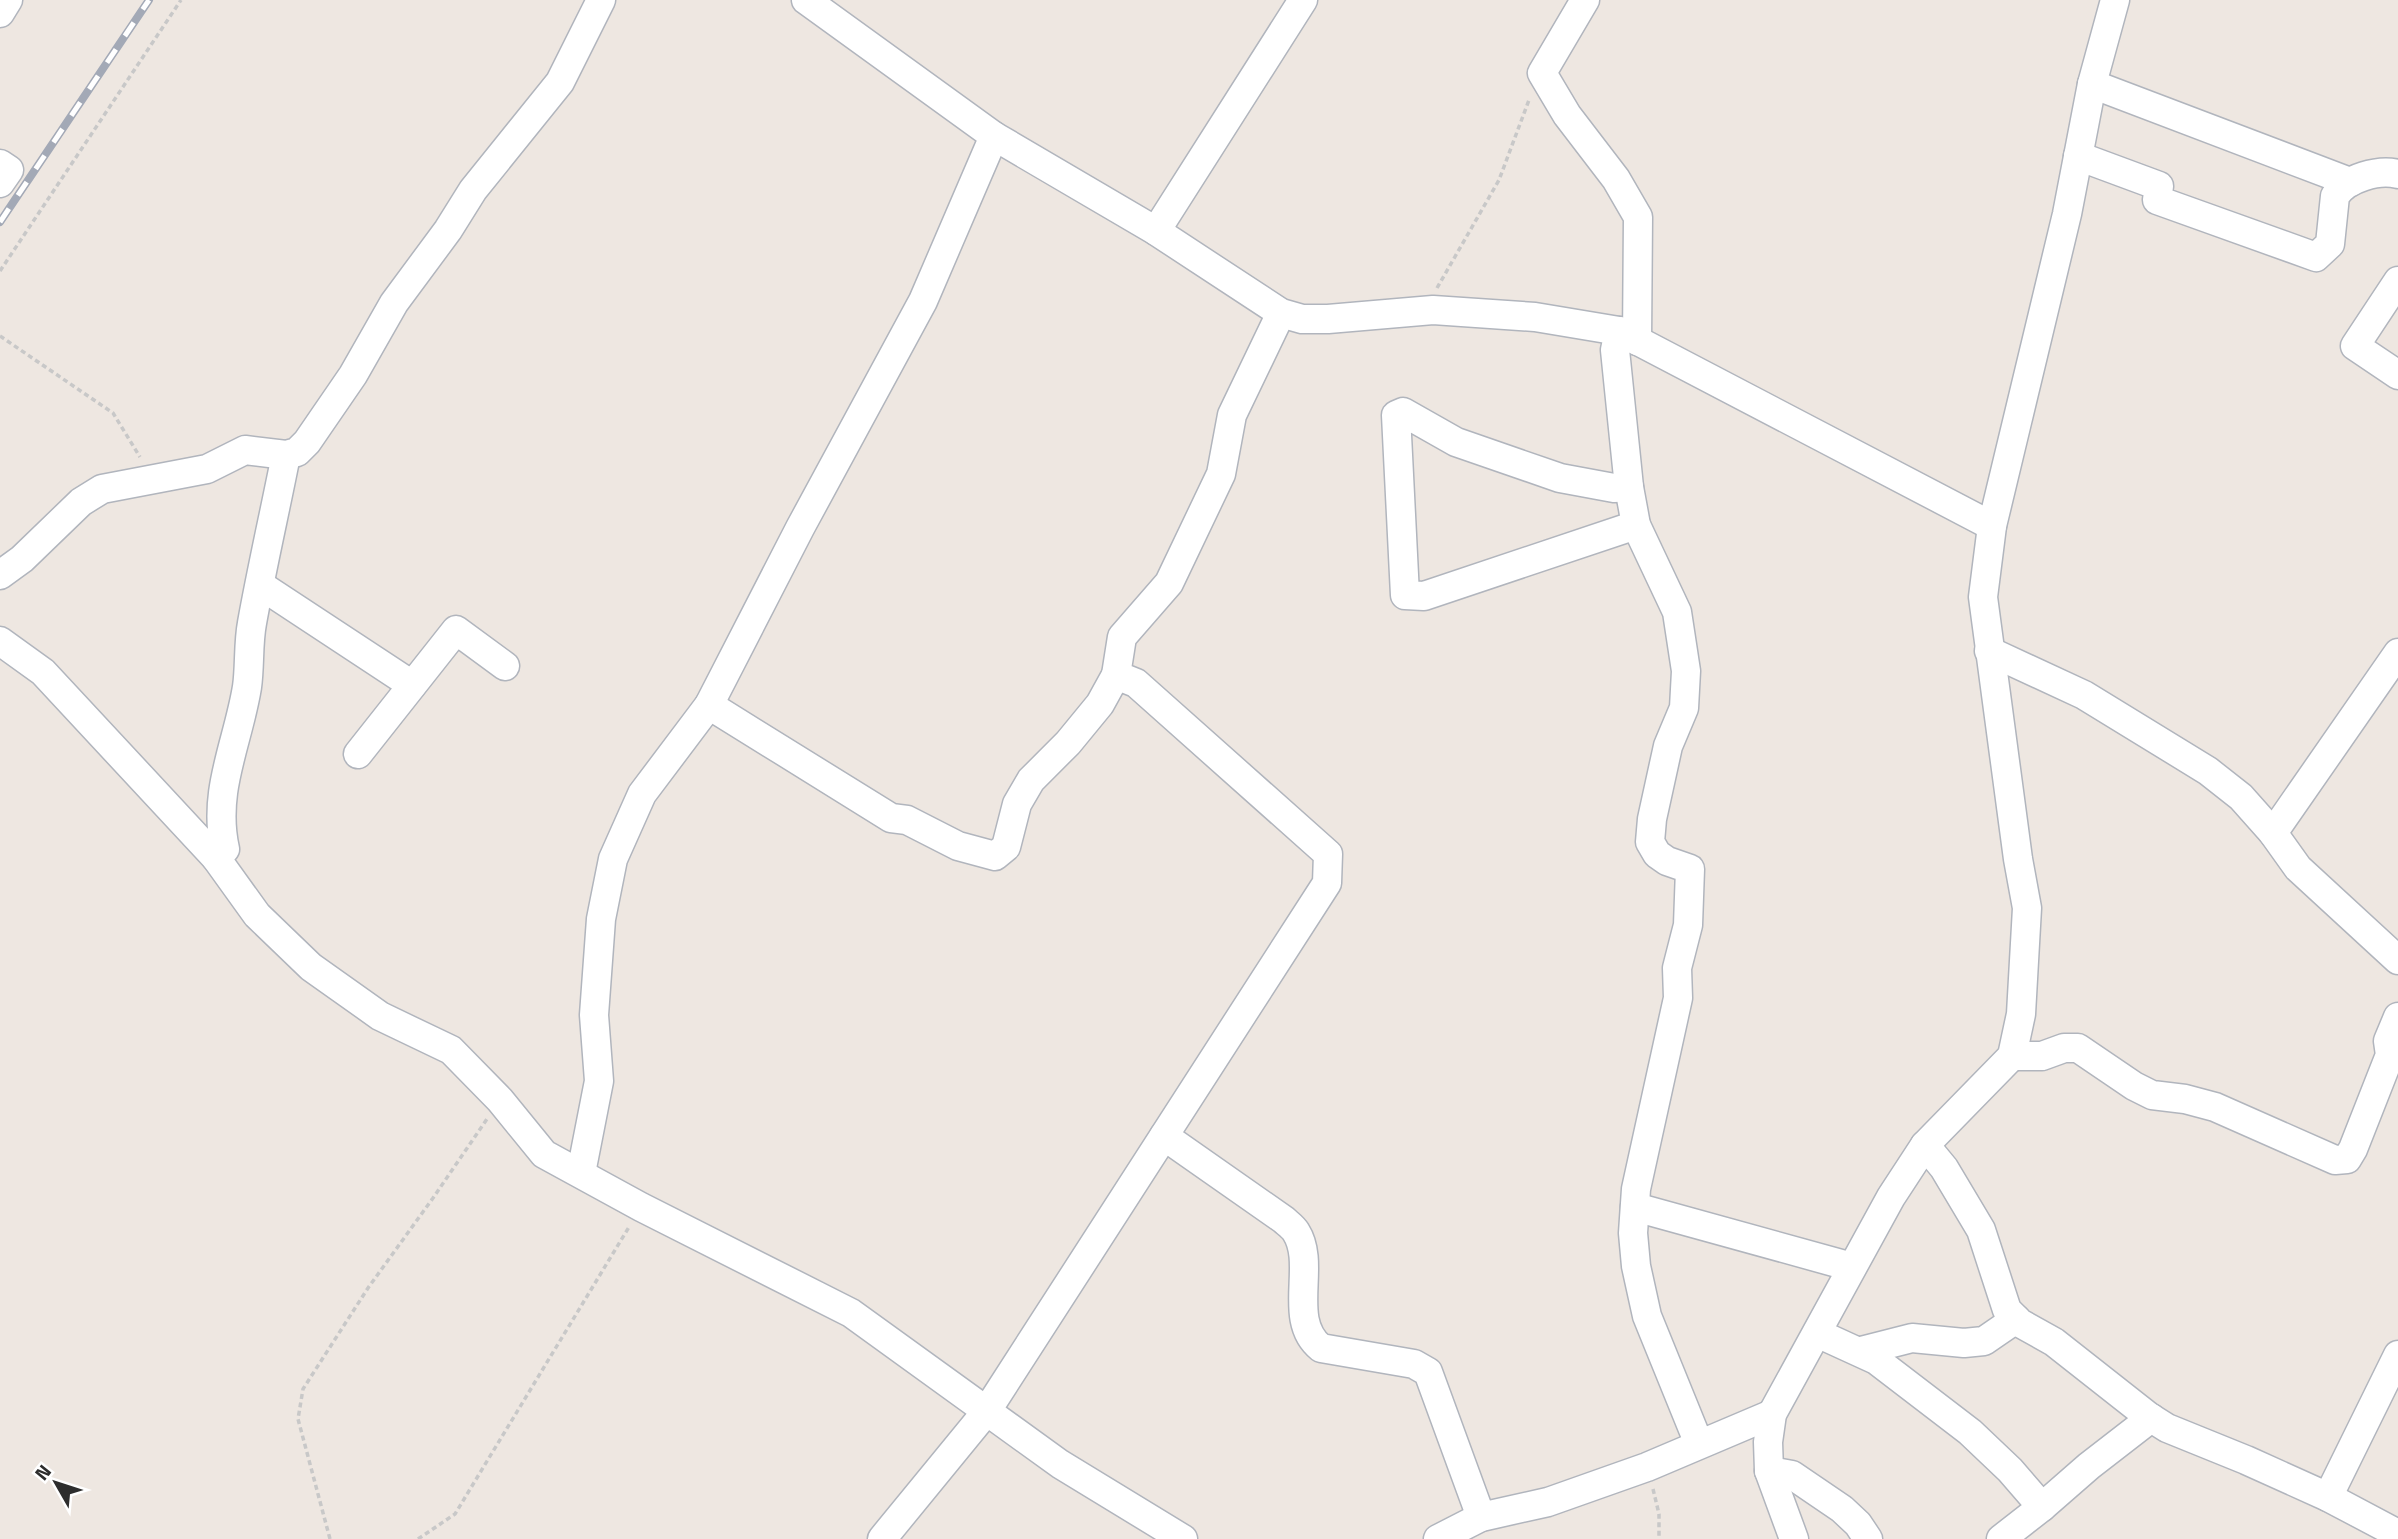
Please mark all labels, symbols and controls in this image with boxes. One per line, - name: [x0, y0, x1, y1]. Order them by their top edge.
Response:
- north arrow: [21, 1448, 91, 1518]
- text: N: [27, 1458, 58, 1486]

